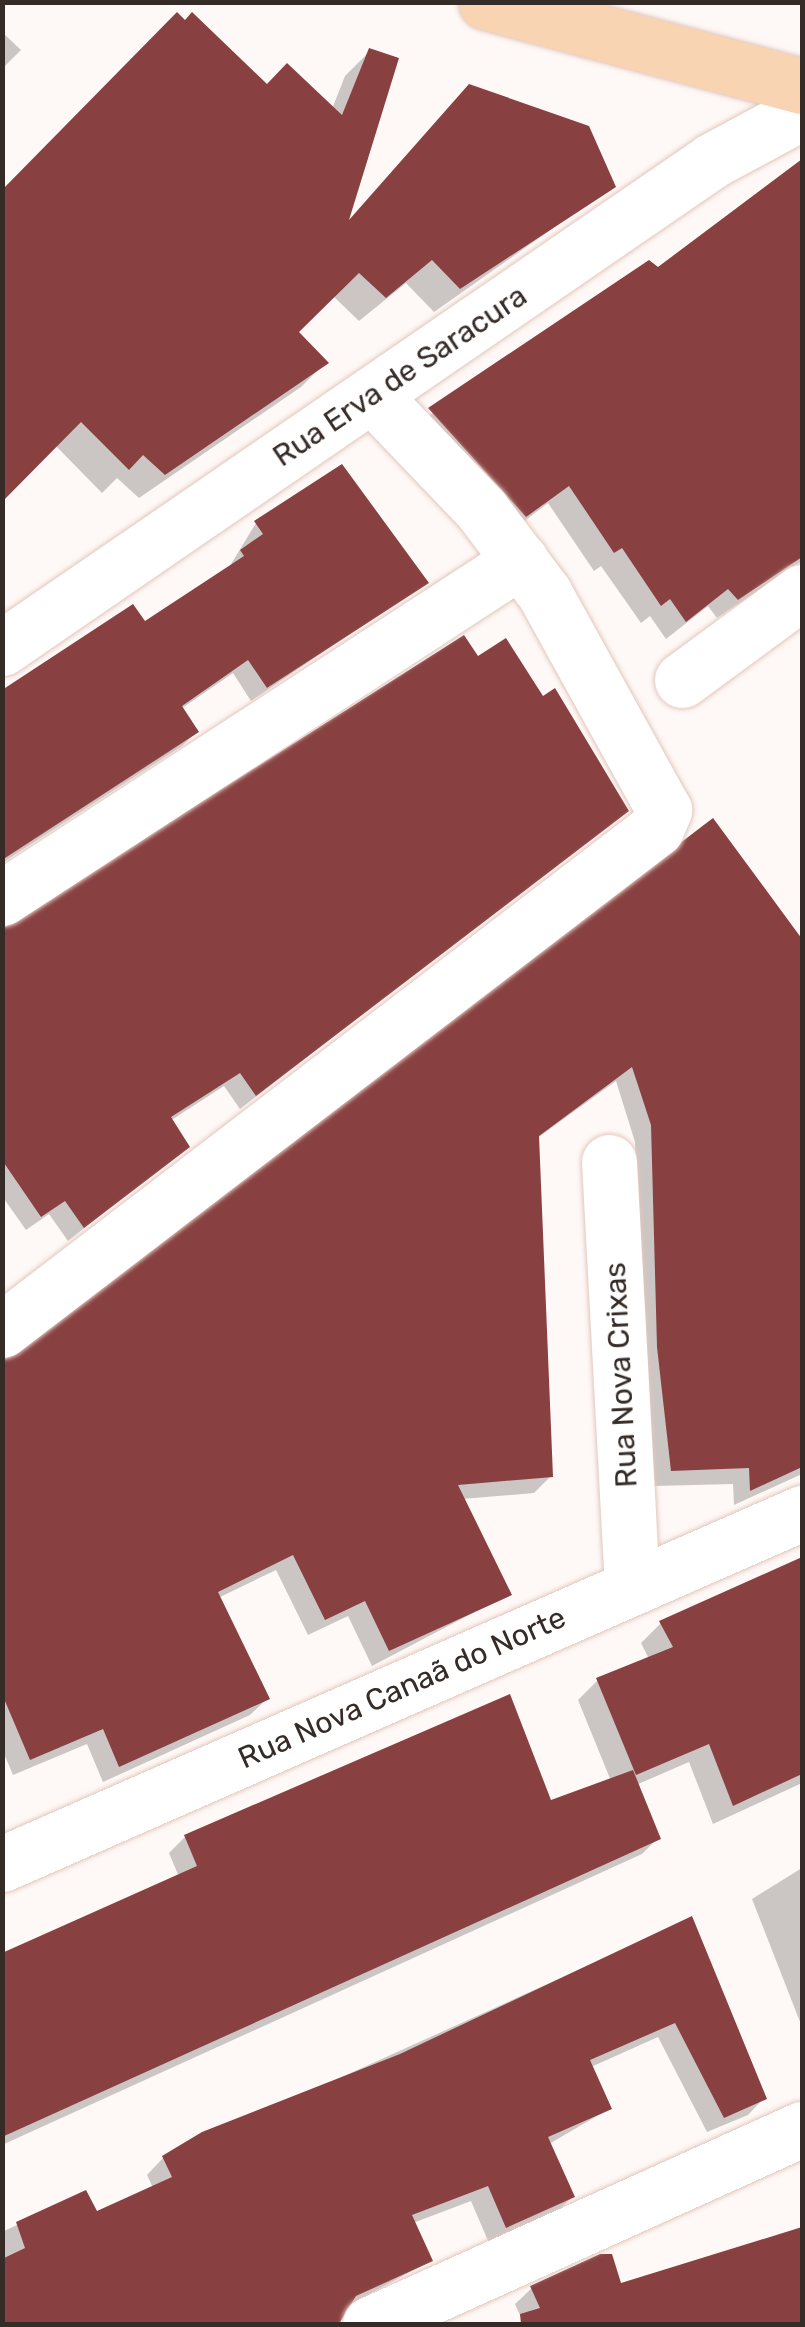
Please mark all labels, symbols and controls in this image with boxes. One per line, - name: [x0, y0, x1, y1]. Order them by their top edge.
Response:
- street label: Rua Erva de Saracura: [266, 278, 534, 474]
- street label: Rua Nova Crixas: [597, 1261, 645, 1489]
- street label: Rua Nova Canaã do Norte: [233, 1599, 571, 1777]

